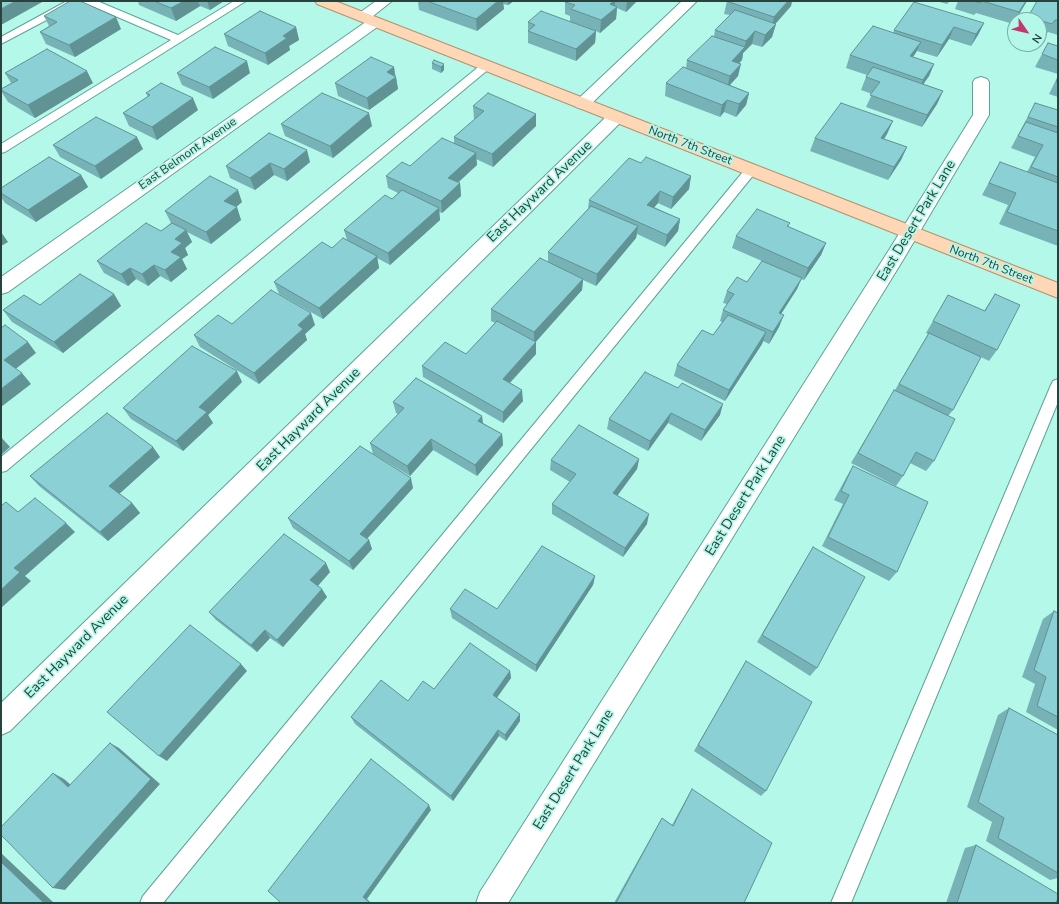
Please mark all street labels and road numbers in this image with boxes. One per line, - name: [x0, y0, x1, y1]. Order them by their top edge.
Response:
- street label: East Belmont Avenue: [136, 115, 240, 193]
- street label: North 7th Street: [646, 123, 734, 169]
- street label: East Hayward Avenue: [484, 138, 596, 246]
- street label: East Desert Park Lane: [874, 157, 960, 285]
- street label: North 7th Street: [947, 242, 1035, 288]
- street label: East Hayward Avenue: [254, 365, 364, 475]
- street label: East Desert Park Lane: [702, 433, 790, 559]
- street label: East Hayward Avenue: [22, 592, 132, 702]
- street label: East Desert Park Lane: [530, 707, 618, 833]

